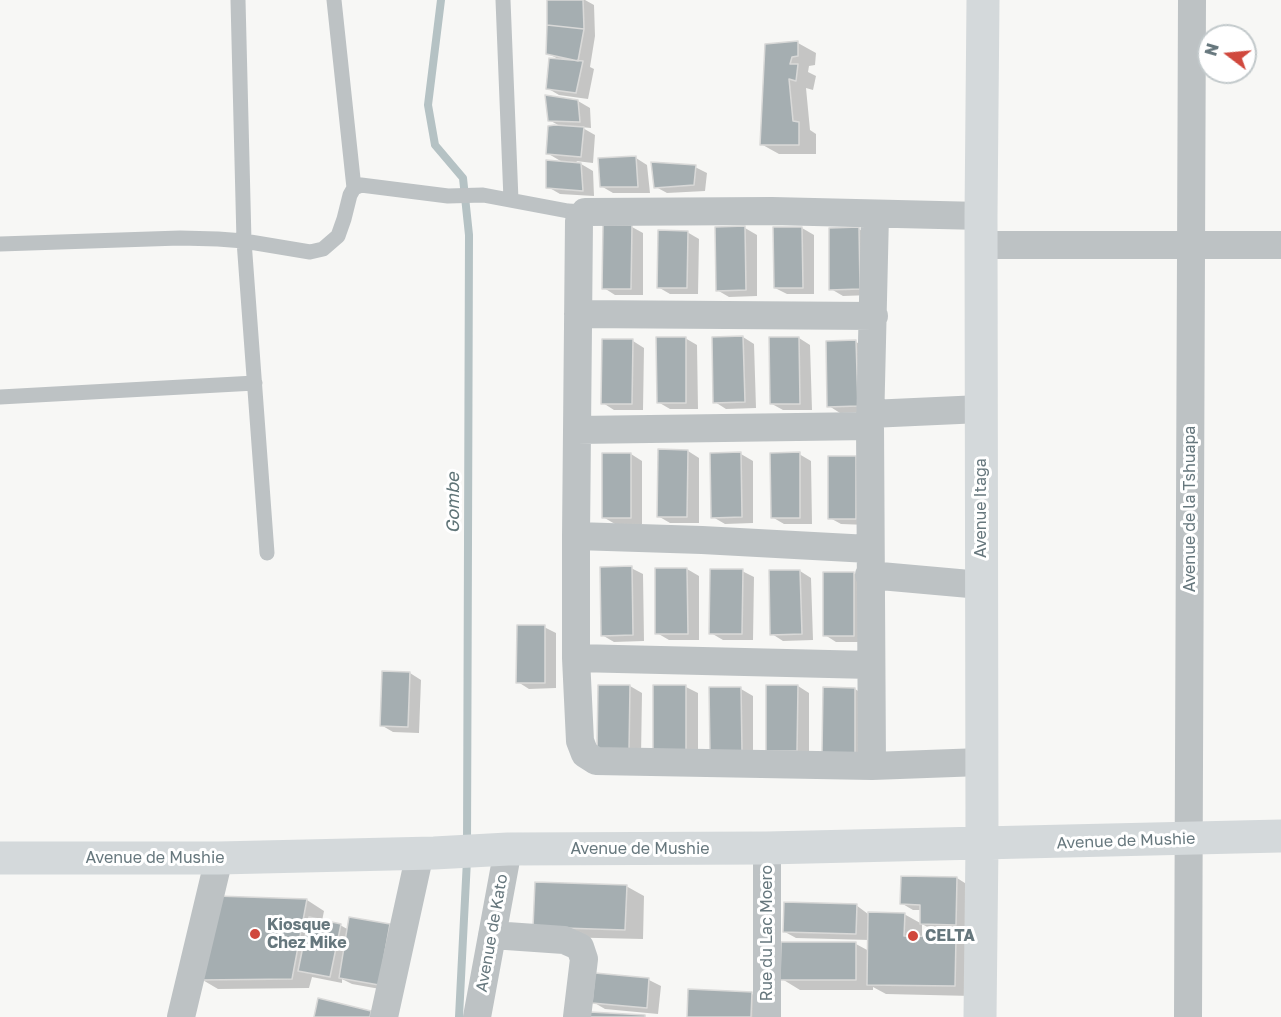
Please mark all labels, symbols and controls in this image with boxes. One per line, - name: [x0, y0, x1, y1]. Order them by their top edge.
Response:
- north arrow: [1197, 24, 1257, 84]
- text: N: [1200, 41, 1223, 58]
- street label: Avenue de la Tshuapa: [1180, 426, 1200, 592]
- street label: Avenue Itaga: [971, 458, 991, 558]
- water label: Gombe: [442, 473, 464, 533]
- street label: Avenue de Mushie: [1056, 829, 1196, 853]
- street label: Avenue de Mushie: [571, 839, 709, 859]
- street label: Avenue de Mushie: [86, 848, 224, 868]
- street label: Rue du Lac Moero: [757, 865, 777, 1001]
- street label: Avenue de Kato: [472, 873, 512, 993]
- place label: Kiosque Chez Mike: [267, 915, 347, 953]
- place label: CELTA: [925, 926, 975, 946]
- marker: Kiosque Chez Mike: [248, 927, 262, 941]
- marker: CELTA: [906, 929, 920, 943]

